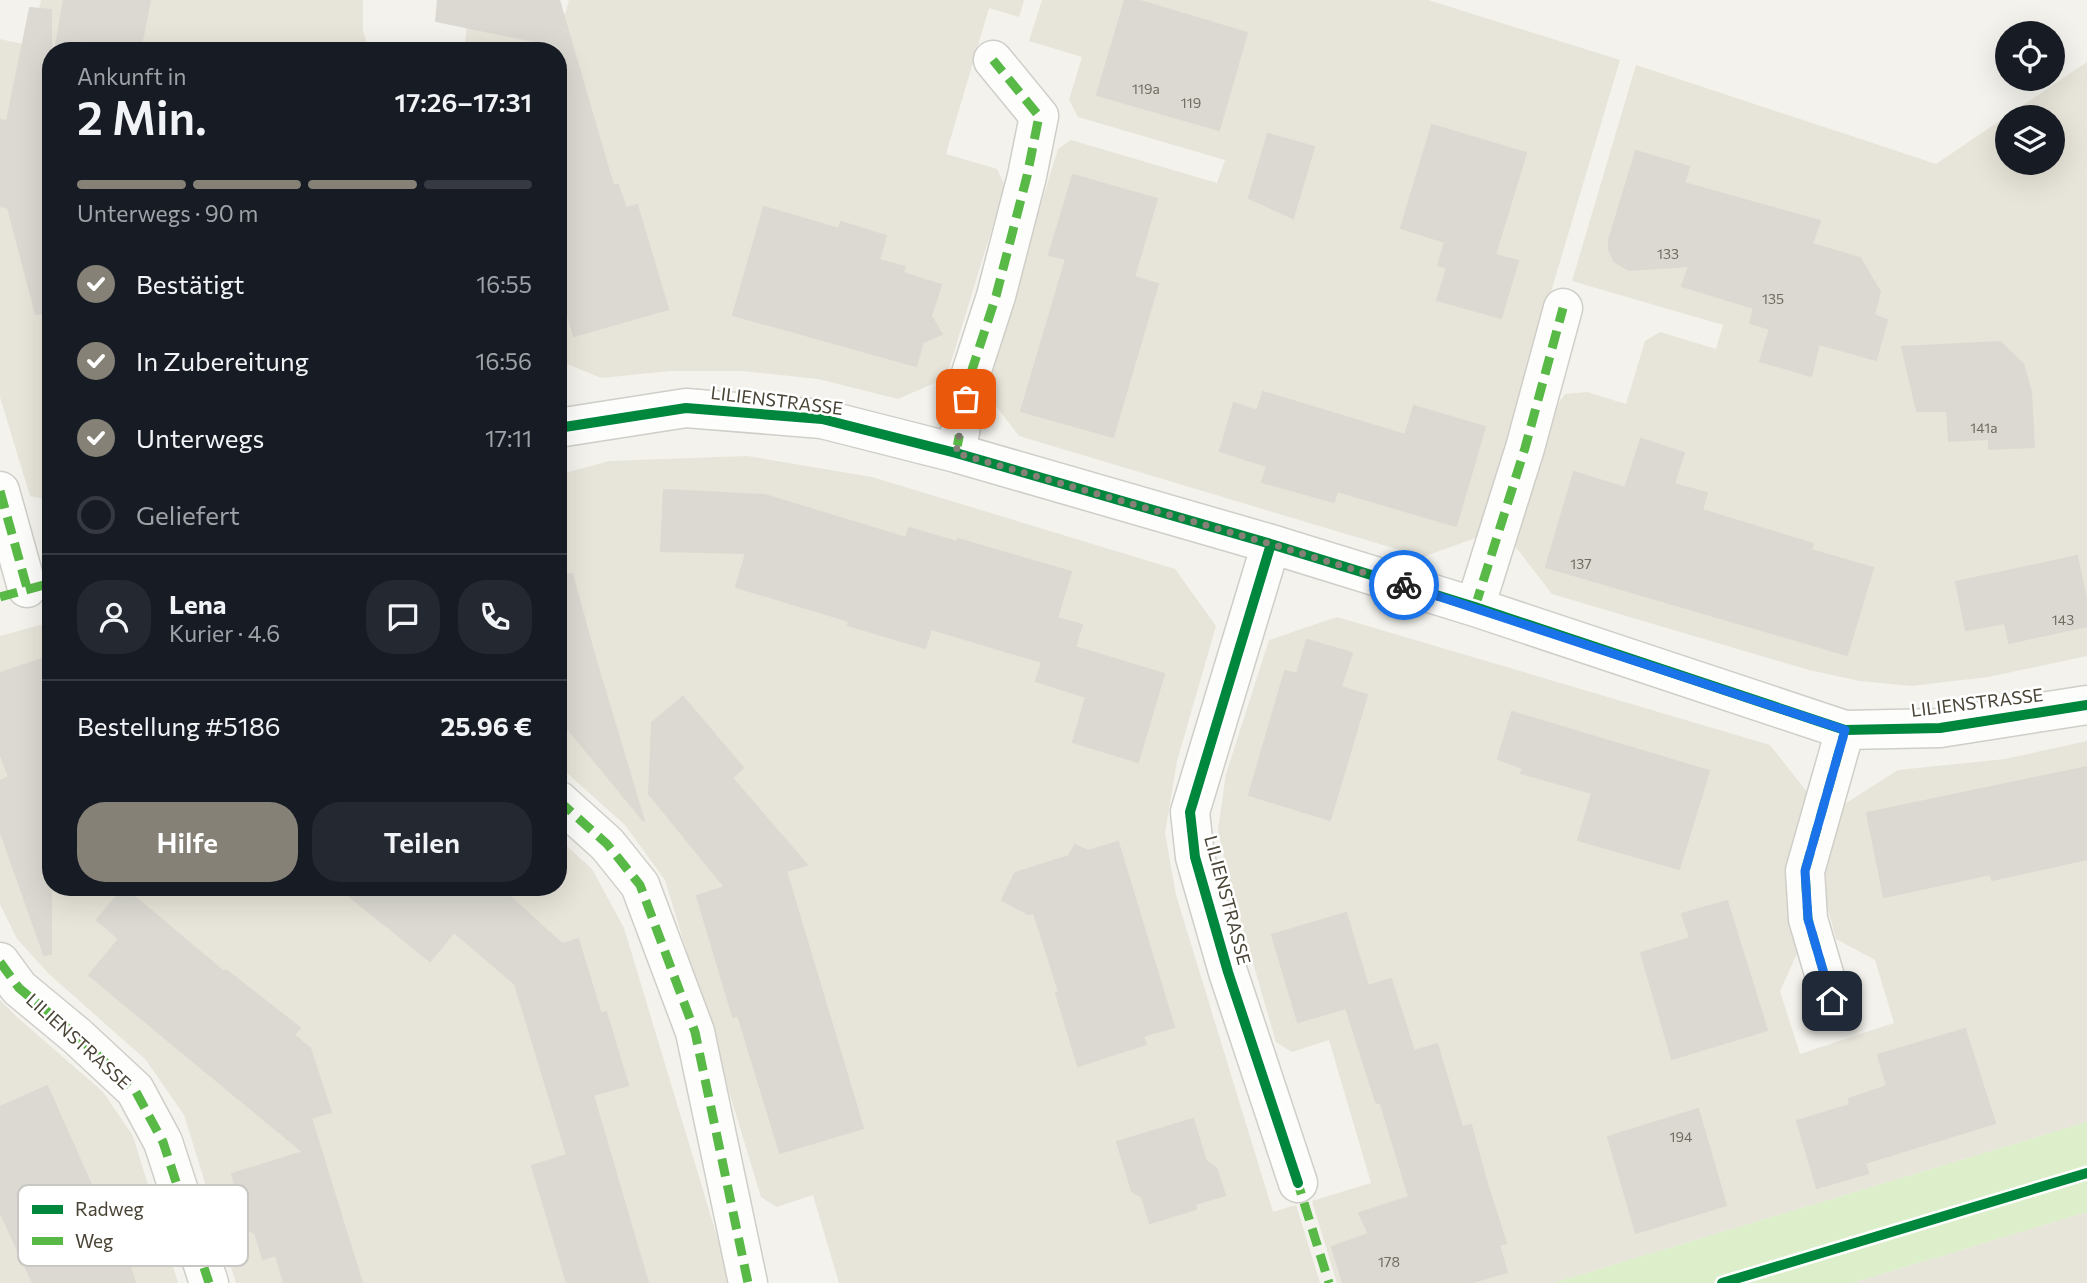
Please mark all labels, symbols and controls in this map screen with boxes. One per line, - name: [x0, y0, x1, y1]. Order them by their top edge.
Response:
- map controls: [1995, 21, 2065, 175]
- button: locate: [1995, 21, 2065, 91]
- text: Ankunft in: [77, 62, 187, 90]
- house number: 119a: [1132, 80, 1160, 97]
- text: 17:26–17:31: [395, 86, 532, 117]
- text: 2 Min.: [77, 88, 207, 144]
- house number: 119: [1181, 94, 1201, 111]
- button: layers: [1995, 105, 2065, 175]
- text: Unterwegs · 90 m: [77, 199, 258, 227]
- house number: 133: [1657, 245, 1679, 262]
- icon: check: [77, 265, 115, 303]
- text: Bestätigt: [136, 268, 245, 299]
- text: 16:55: [476, 270, 532, 298]
- house number: 135: [1762, 290, 1784, 307]
- icon: check: [77, 342, 115, 380]
- text: In Zubereitung: [136, 345, 309, 376]
- text: 16:56: [476, 347, 532, 375]
- pin: [936, 369, 996, 429]
- icon: bag: [947, 380, 985, 418]
- street label: LILIENSTRASSE: [710, 381, 844, 419]
- icon: check: [77, 419, 115, 457]
- house number: 141a: [1970, 419, 1998, 436]
- text: Unterwegs: [136, 422, 264, 453]
- text: 17:11: [485, 424, 532, 452]
- text: Geliefert: [136, 499, 240, 530]
- courier: [1369, 550, 1439, 620]
- house number: 137: [1570, 555, 1592, 572]
- icon: bike: [1385, 566, 1423, 604]
- button: person: [77, 580, 151, 654]
- button: chat: [366, 580, 440, 654]
- button: phone: [458, 580, 532, 654]
- text: Lena: [169, 588, 227, 619]
- house number: 143: [2052, 611, 2074, 628]
- text: Kurier · 4.6: [169, 619, 280, 647]
- street label: LILIENSTRASSE: [1910, 683, 2044, 721]
- text: Bestellung #5186: [77, 710, 281, 741]
- text: 25.96 €: [441, 710, 532, 741]
- button: Hilfe: [77, 802, 298, 882]
- button: Teilen: [312, 802, 532, 882]
- street label: LILIENSTRASSE: [1200, 833, 1256, 967]
- pin: [1802, 971, 1862, 1031]
- icon: home: [1813, 982, 1851, 1020]
- street label: LILIENSTRASSE: [22, 988, 136, 1094]
- house number: 194: [1670, 1128, 1693, 1145]
- legend: [18, 1185, 248, 1266]
- text: Radweg: [75, 1197, 144, 1220]
- text: Weg: [75, 1229, 113, 1252]
- house number: 178: [1378, 1253, 1400, 1270]

